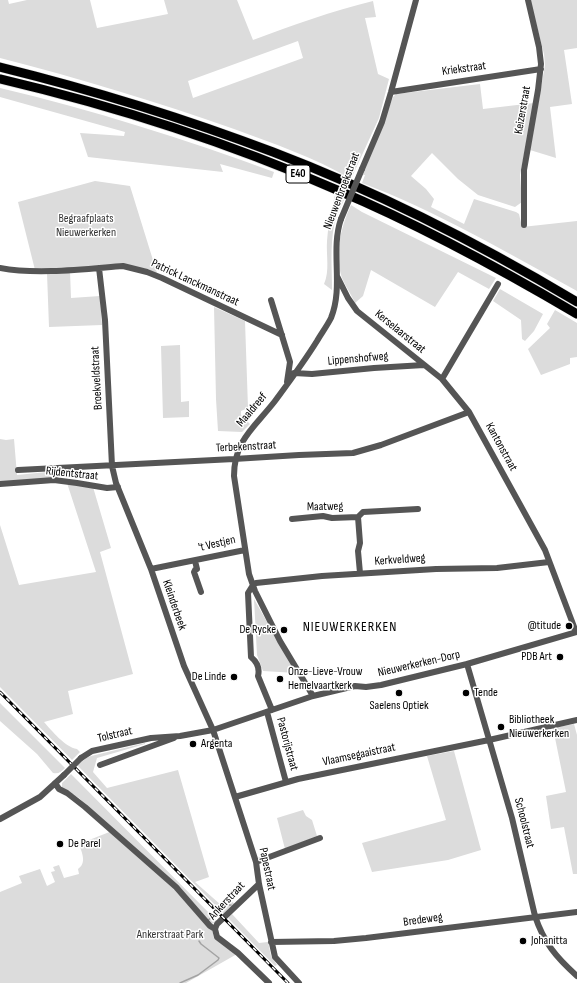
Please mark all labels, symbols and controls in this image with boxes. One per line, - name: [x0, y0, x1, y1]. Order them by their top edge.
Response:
- street label: Kriekstraat: [441, 59, 487, 79]
- street label: Keizerstraat: [512, 85, 534, 135]
- street label: Nieuwenbroekstraat: [321, 150, 363, 232]
- road number: E40: [286, 165, 310, 183]
- park label: Begraafplaats Nieuwerkerken: [56, 212, 116, 240]
- street label: Patrick Lanckmanstraat: [149, 256, 241, 310]
- street label: Kerselaarstraat: [372, 307, 428, 357]
- street label: Broekveldstraat: [88, 346, 106, 410]
- street label: Lippenshofweg: [327, 349, 389, 369]
- street label: Maaldreef: [234, 390, 270, 430]
- street label: Kantonstraat: [482, 420, 520, 474]
- street label: Terbekenstraat: [215, 438, 277, 456]
- street label: Rijdentstraat: [45, 464, 99, 484]
- street label: Maatweg: [307, 499, 343, 515]
- street label: 't Vestjen: [197, 533, 237, 555]
- street label: Kerkveldweg: [374, 551, 426, 569]
- street label: Kleinderbeek: [159, 578, 189, 632]
- district label: NIEUWERKERKEN: [303, 619, 397, 635]
- place label: @titude: [528, 619, 561, 633]
- marker: @titude: [564, 621, 574, 631]
- place label: De Rycke: [239, 623, 276, 637]
- marker: De Rycke: [279, 625, 289, 635]
- street label: Nieuwerkerken-Dorp: [377, 648, 461, 680]
- place label: PDB Art: [521, 650, 552, 664]
- marker: PDB Art: [555, 652, 565, 662]
- place label: Onze-Lieve-Vrouw Hemelvaartkerk: [288, 665, 363, 693]
- place label: De Linde: [192, 670, 226, 684]
- marker: De Linde: [229, 672, 239, 682]
- marker: Onze-Lieve-Vrouw Hemelvaartkerk: [275, 674, 285, 684]
- place label: Tende: [474, 686, 498, 700]
- marker: Saelens Optiek: [394, 688, 404, 698]
- marker: Tende: [461, 688, 471, 698]
- place label: Saelens Optiek: [369, 699, 429, 713]
- place label: Bibliotheek Nieuwerkerken: [509, 713, 569, 741]
- street label: Pastorijstraat: [273, 716, 301, 772]
- marker: Bibliotheek Nieuwerkerken: [496, 722, 506, 732]
- street label: Tolstraat: [96, 724, 134, 746]
- place label: Argenta: [201, 737, 232, 751]
- marker: Argenta: [188, 739, 198, 749]
- street label: Vlaamsegaaistraat: [321, 740, 397, 770]
- street label: Schoolstraat: [511, 796, 537, 850]
- place label: De Parel: [68, 837, 100, 851]
- marker: De Parel: [55, 839, 65, 849]
- street label: Papestraat: [255, 846, 279, 892]
- street label: Ankerstraat: [206, 879, 248, 923]
- street label: Bredeweg: [402, 910, 444, 930]
- park label: Ankerstraat Park: [137, 928, 203, 942]
- place label: Johanitta: [531, 934, 567, 948]
- marker: Johanitta: [518, 936, 528, 946]

